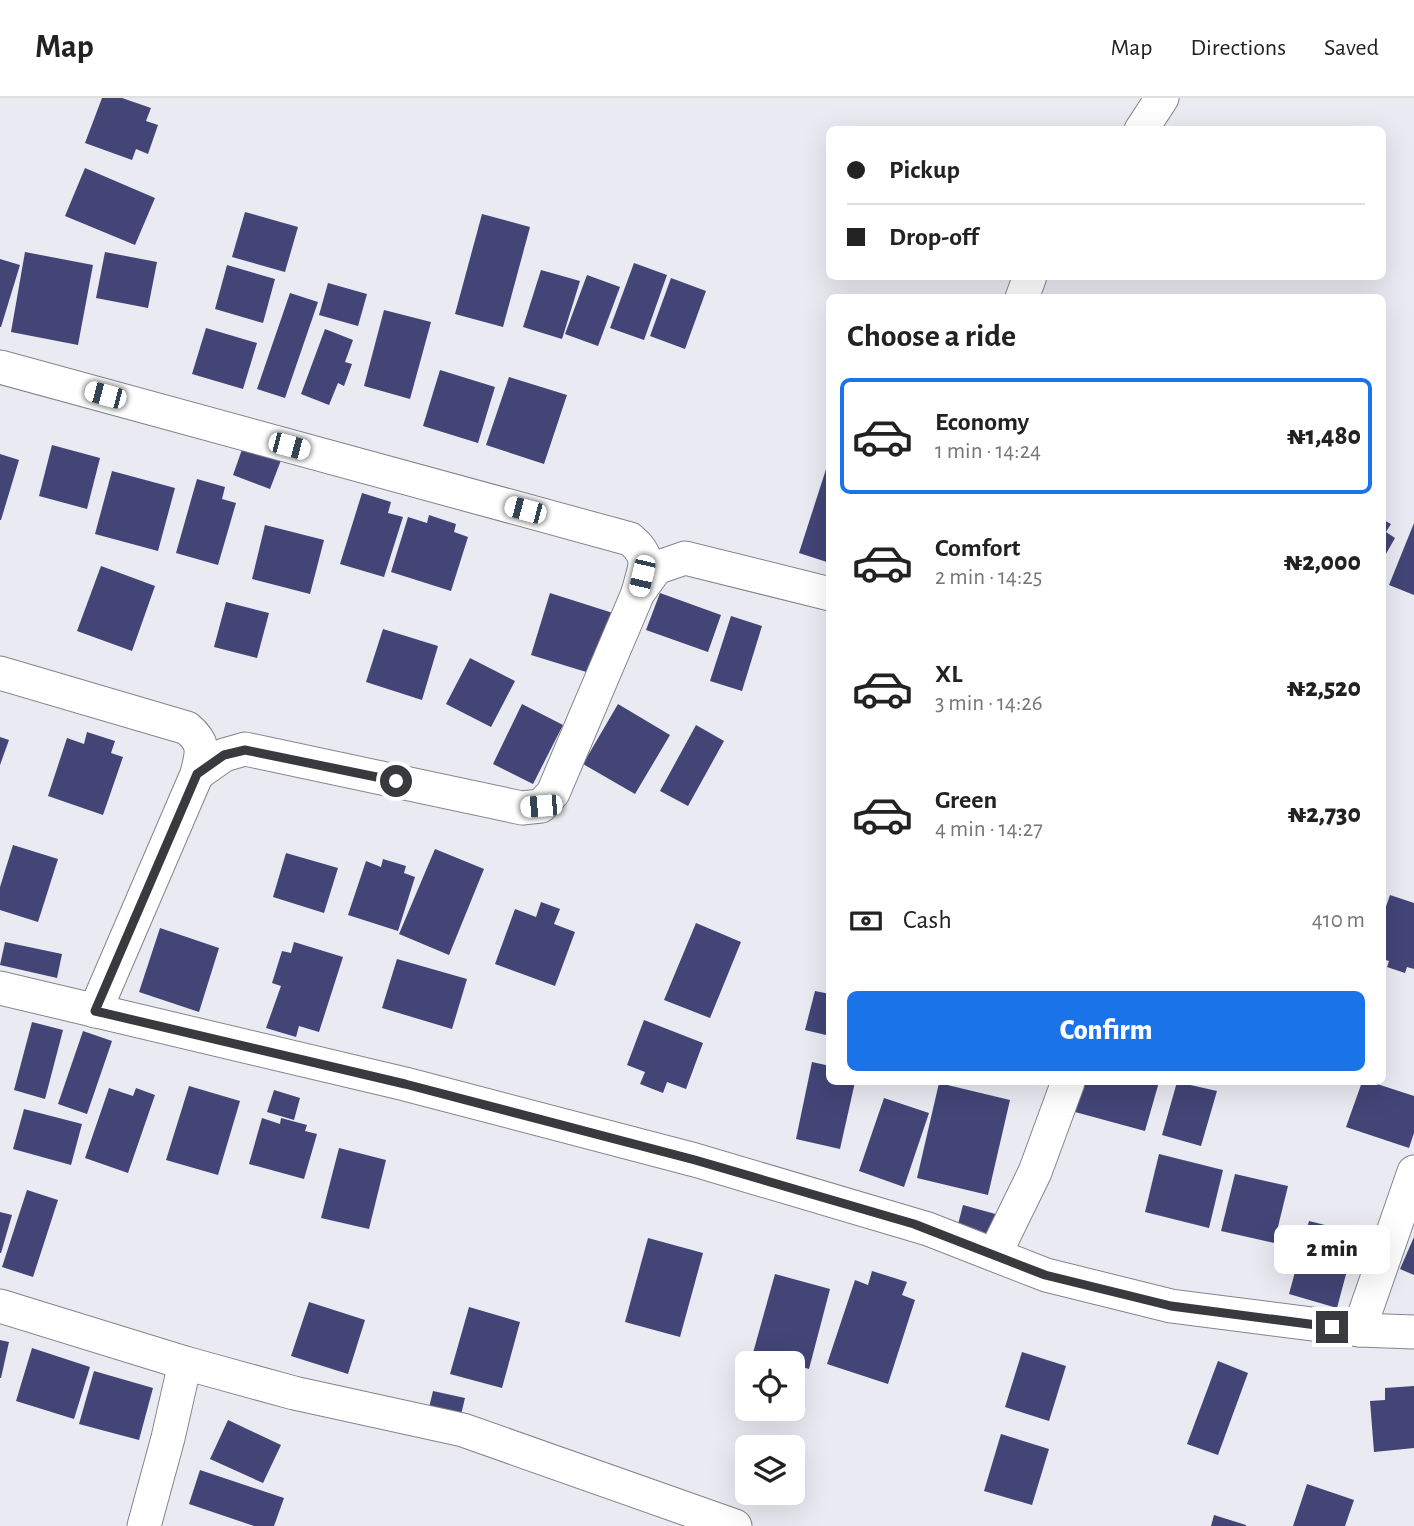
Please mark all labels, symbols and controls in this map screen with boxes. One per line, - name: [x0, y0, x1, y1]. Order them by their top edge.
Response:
- text: Map: [35, 31, 94, 64]
- text: Map: [1110, 36, 1152, 60]
- text: Directions: [1190, 36, 1286, 60]
- text: Saved: [1324, 36, 1379, 60]
- text: Pickup: [889, 157, 960, 183]
- text: Drop-off: [889, 224, 978, 250]
- text: Choose a ride: [847, 320, 1016, 352]
- car: [82, 379, 129, 411]
- icon: car: [851, 405, 914, 468]
- text: Economy: [935, 409, 1029, 435]
- text: ₦1,480: [1287, 423, 1361, 449]
- car: [266, 430, 313, 462]
- text: 1 min · 14:24: [935, 440, 1041, 463]
- car: [502, 494, 549, 526]
- icon: car: [851, 531, 914, 594]
- text: Comfort: [935, 535, 1020, 561]
- text: ₦2,000: [1284, 549, 1361, 575]
- car: [628, 553, 657, 599]
- text: 2 min · 14:25: [935, 566, 1042, 589]
- icon: car: [851, 657, 914, 720]
- text: XL: [935, 661, 962, 687]
- text: ₦2,520: [1287, 675, 1361, 701]
- text: 3 min · 14:26: [935, 692, 1042, 715]
- route start: [380, 765, 412, 797]
- icon: car: [851, 783, 914, 846]
- text: Green: [935, 787, 997, 813]
- car: [520, 794, 563, 818]
- text: ₦2,730: [1288, 801, 1361, 827]
- text: 4 min · 14:27: [935, 818, 1043, 841]
- icon: cash: [847, 902, 885, 940]
- text: Cash: [903, 907, 952, 933]
- text: 410 m: [1312, 909, 1365, 932]
- button: Confirm: [847, 991, 1365, 1071]
- callout: 2 min: [1274, 1226, 1390, 1274]
- text: 2 min: [1306, 1238, 1358, 1261]
- route end: [1316, 1311, 1348, 1343]
- map controls: [735, 1351, 805, 1505]
- button: locate: [735, 1351, 805, 1421]
- button: layers: [735, 1435, 805, 1505]

